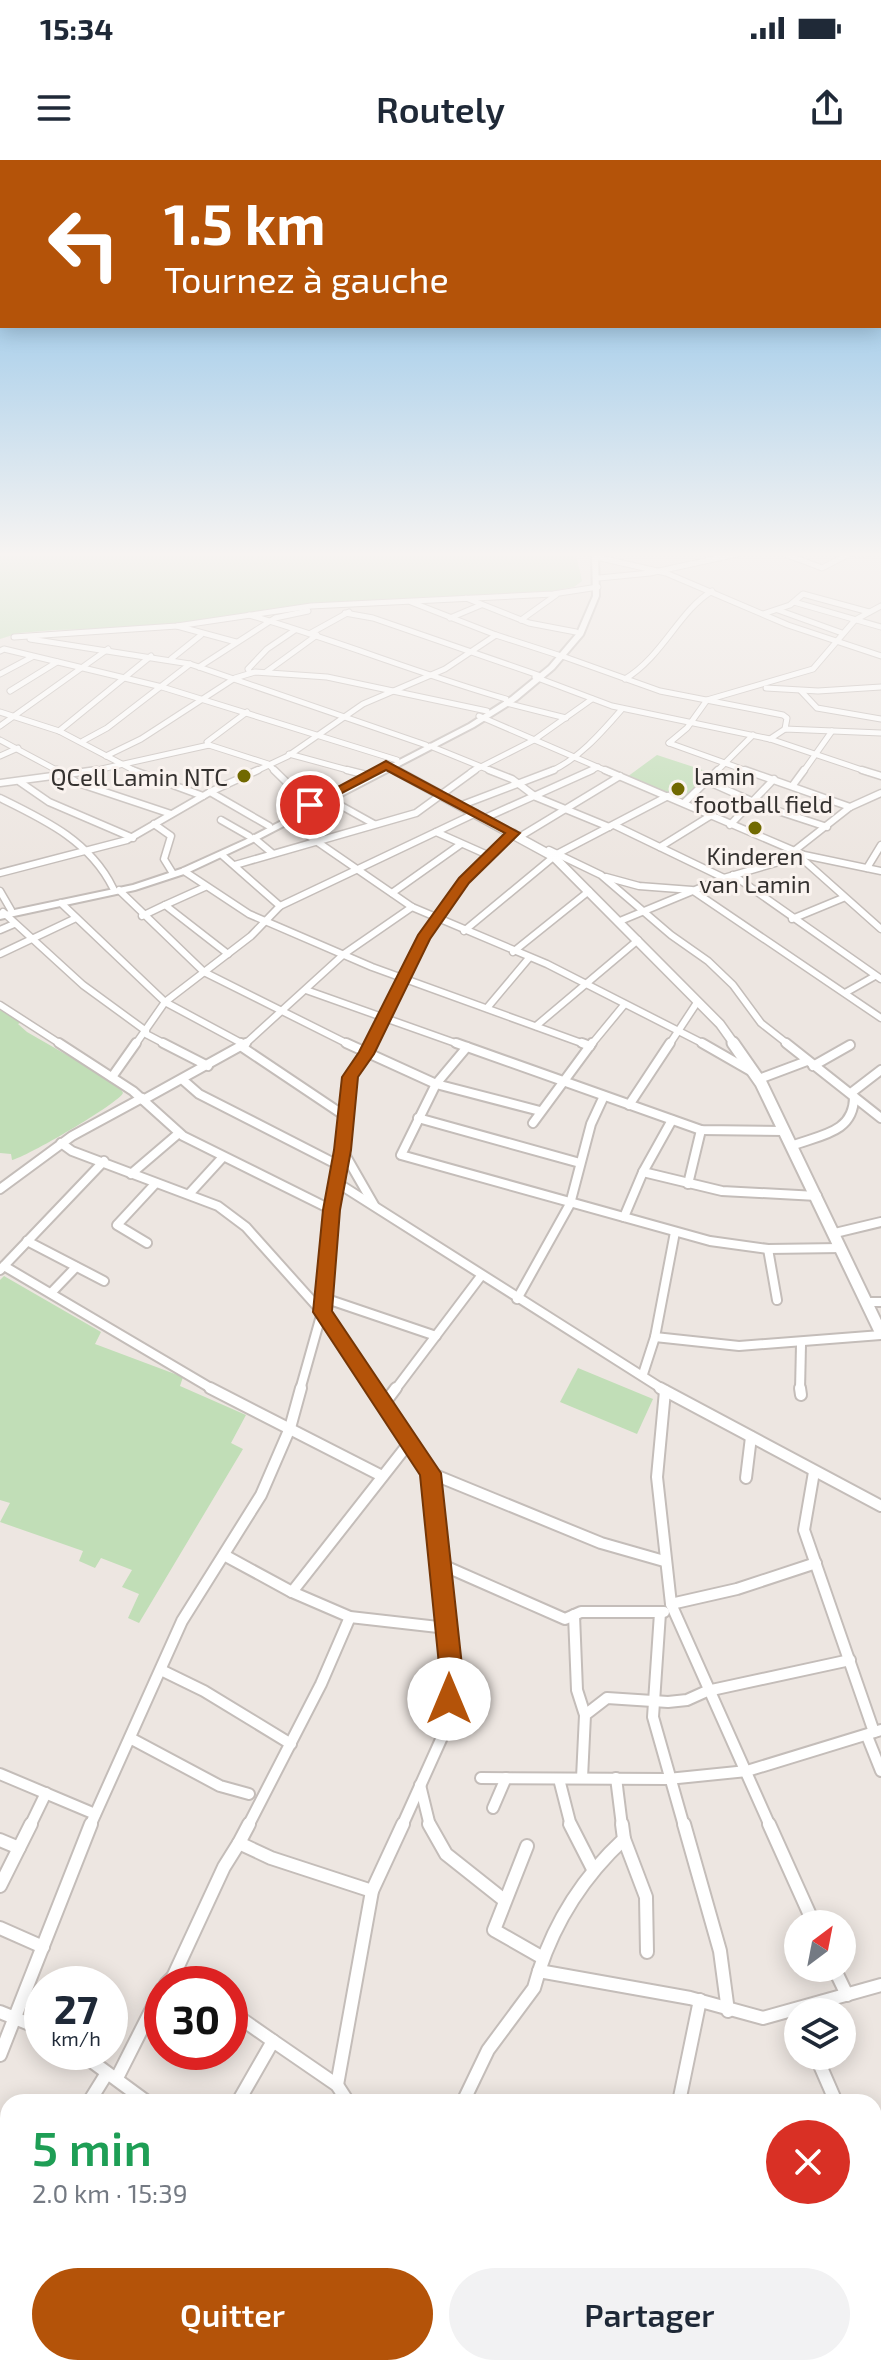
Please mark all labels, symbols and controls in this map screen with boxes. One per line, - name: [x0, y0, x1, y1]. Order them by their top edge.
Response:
- text: 15:34: [40, 10, 113, 46]
- icon: menu: [32, 86, 76, 130]
- icon: share: [805, 86, 849, 130]
- text: Routely: [376, 87, 505, 130]
- text: 1.5 km: [164, 189, 326, 256]
- icon: left: [32, 192, 136, 296]
- text: Tournez à gauche: [164, 257, 449, 300]
- place label: lamin football field: [694, 761, 833, 818]
- place label: QCell Lamin NTC: [50, 762, 228, 791]
- marker: QCell Lamin NTC: [235, 767, 253, 785]
- pin: [276, 771, 344, 839]
- marker: lamin football field: [669, 780, 687, 798]
- icon: arrive: [288, 783, 332, 827]
- marker: Kinderen van Lamin: [746, 819, 764, 837]
- place label: Kinderen van Lamin: [699, 841, 811, 898]
- position arrow: [407, 1657, 491, 1741]
- north arrow: [784, 1910, 856, 1982]
- map controls: [784, 1910, 856, 2070]
- speed limit sign: 30: [144, 1966, 248, 2070]
- text: 27: [54, 1984, 98, 2032]
- button: layers: [784, 1998, 856, 2070]
- text: km/h: [51, 2026, 101, 2050]
- text: 5 min: [32, 2118, 152, 2176]
- button: close: [766, 2120, 850, 2204]
- text: 2.0 km · 15:39: [32, 2177, 188, 2208]
- button: Quitter: [32, 2268, 433, 2360]
- button: Partager: [449, 2268, 850, 2360]

